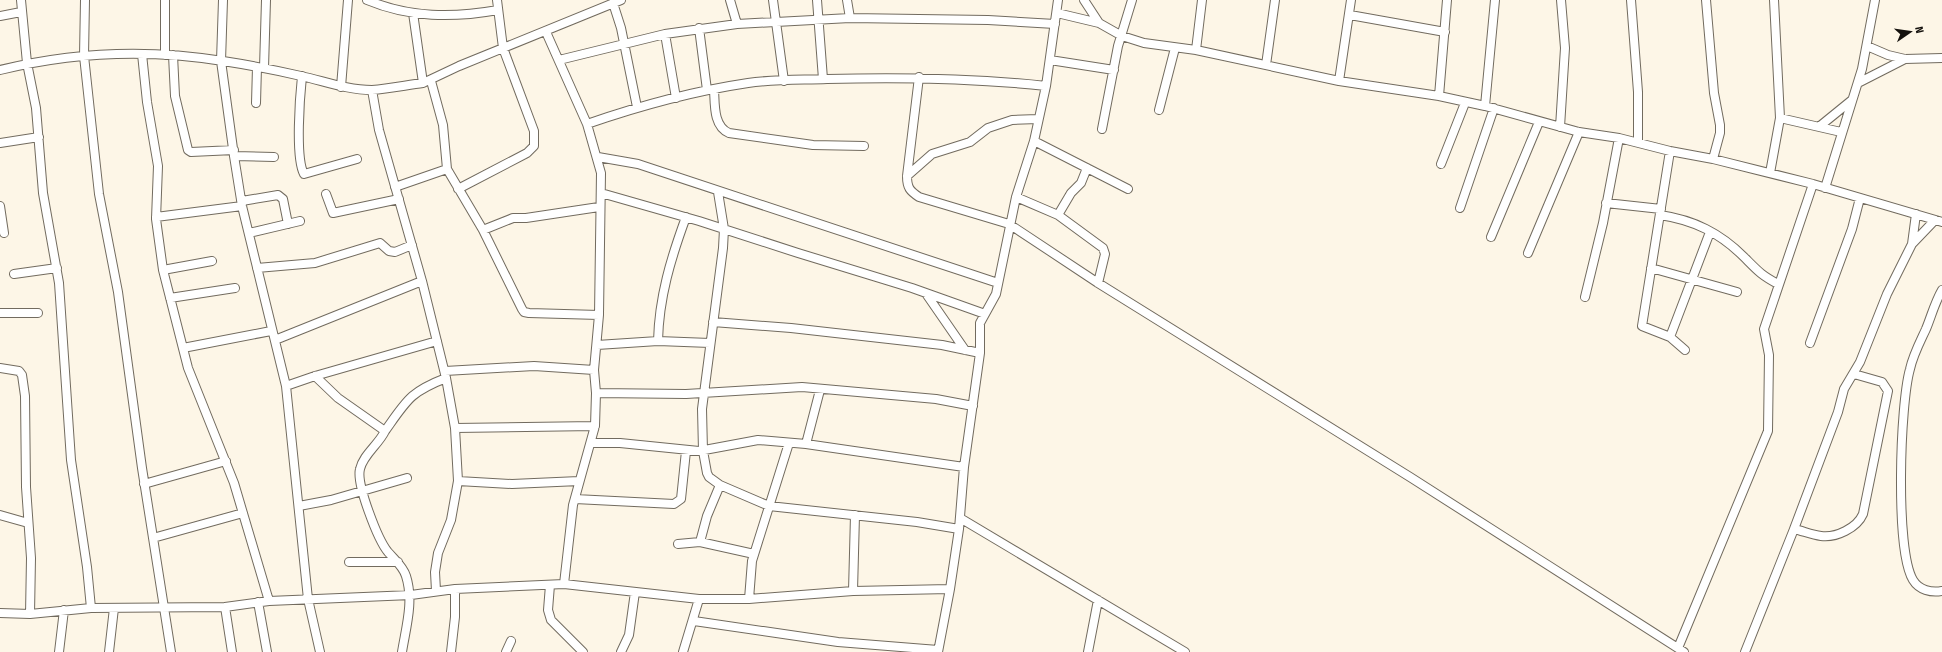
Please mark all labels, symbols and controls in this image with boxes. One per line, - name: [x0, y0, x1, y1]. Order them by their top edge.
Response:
- north arrow: [1890, 12, 1930, 52]
- text: N: [1912, 25, 1926, 35]

